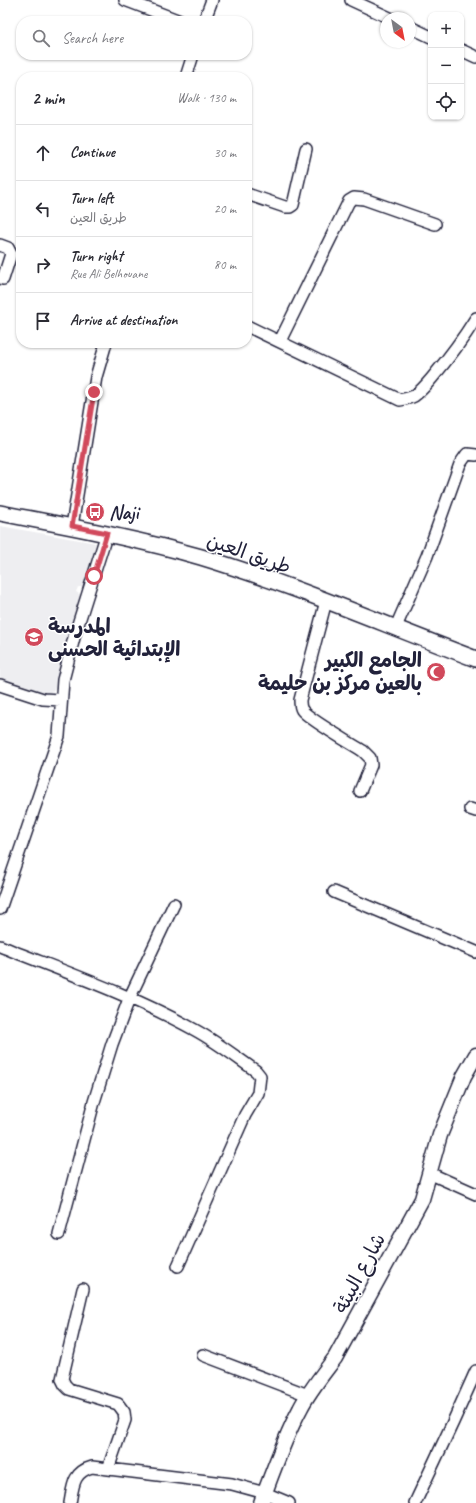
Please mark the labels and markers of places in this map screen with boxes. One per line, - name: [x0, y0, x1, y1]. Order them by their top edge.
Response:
- place label: Naji: [109, 500, 142, 525]
- bus stop icon: Naji: [84, 501, 106, 523]
- place label: المدرسة الإبتدائية الحسنى: [48, 614, 180, 663]
- school or university icon: المدرسة الإبتدائية الحسنى: [23, 626, 45, 648]
- place label: الجامع الكبير بالعين مركز بن حليمة: [258, 648, 422, 696]
- mosque icon: الجامع الكبير بالعين مركز بن حليمة: [425, 661, 447, 683]

